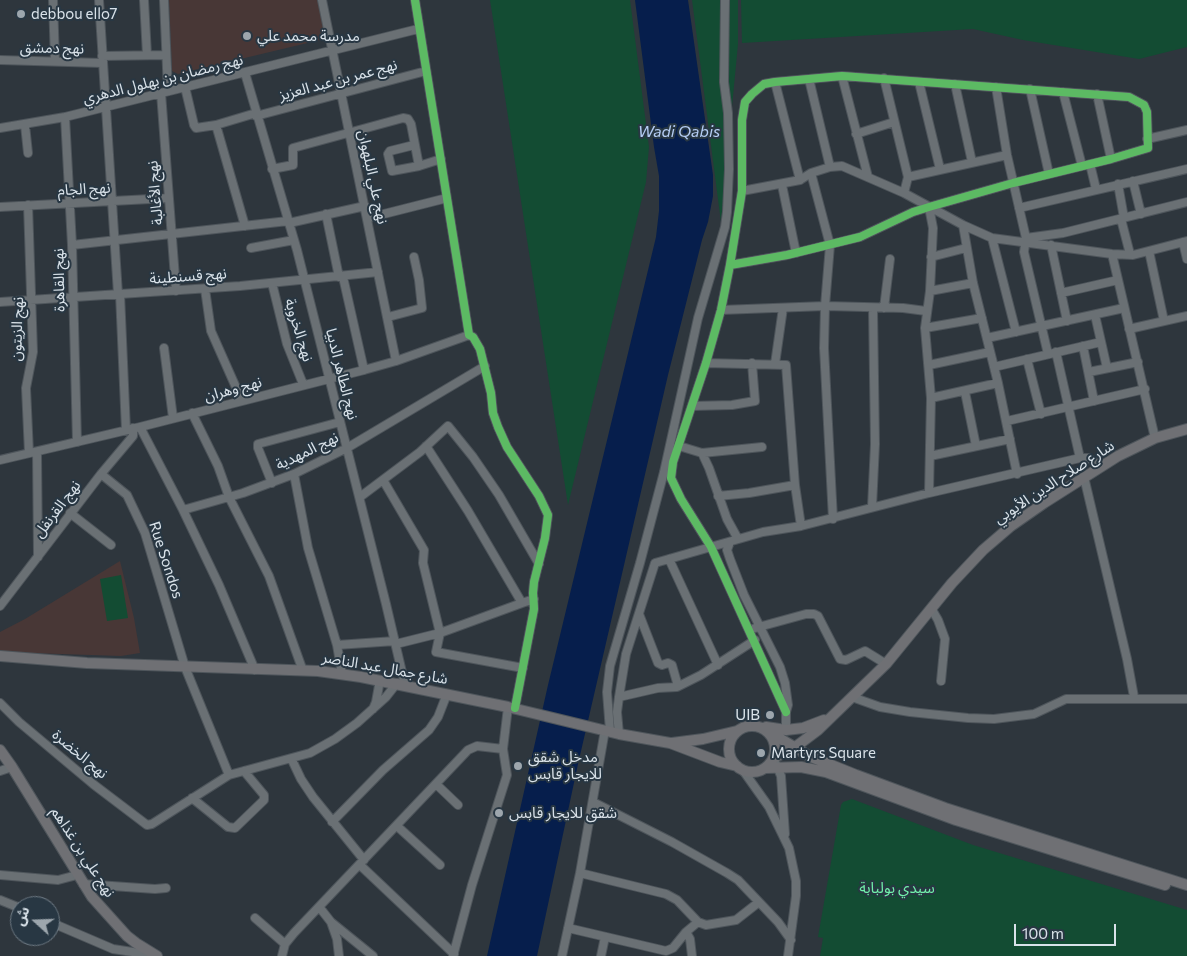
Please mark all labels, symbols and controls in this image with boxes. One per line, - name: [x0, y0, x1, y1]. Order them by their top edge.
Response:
- place label: debbou ello7: [31, 5, 117, 23]
- marker: debbou ello7: [15, 8, 27, 20]
- place label: مدرسة محمد علي: [257, 27, 360, 45]
- marker: مدرسة محمد علي: [241, 30, 253, 42]
- street label: نهج دمشق: [20, 38, 84, 58]
- street label: نهج رمضان بن بهلول الدهري: [81, 50, 245, 108]
- street label: نهج عمر بن عبد العزيز: [277, 56, 399, 104]
- water label: Wadi Qabis: [638, 122, 720, 142]
- street label: نهج علي البلهوان: [354, 128, 392, 226]
- street label: نهج الأغالبة: [143, 160, 167, 226]
- street label: نهج الجام: [57, 179, 111, 199]
- street label: نهج القاهرة: [49, 248, 69, 312]
- street label: نهج قسنطينة: [149, 264, 227, 288]
- street label: نهج الزيتون: [7, 296, 27, 362]
- street label: نهج الخروبة: [281, 296, 317, 364]
- street label: نهج الطاهر الدبيا: [322, 326, 362, 422]
- street label: نهج وهران: [202, 373, 264, 405]
- street label: نهج المهدية: [273, 428, 341, 474]
- street label: شارع صلاح الدين الأيوبي: [990, 436, 1118, 528]
- street label: نهج القرنفل: [30, 477, 84, 541]
- street label: Rue Sondos: [145, 519, 187, 601]
- street label: شارع جمال عبد الناصر: [321, 648, 449, 688]
- place label: UIB: [735, 706, 760, 724]
- marker: UIB: [764, 709, 776, 721]
- street label: نهج الخضرة: [49, 726, 111, 782]
- place label: Martyrs Square: [771, 744, 876, 762]
- marker: Martyrs Square: [755, 747, 767, 759]
- place label: مدخل شقق للايجار قابس: [528, 748, 602, 783]
- marker: مدخل شقق للايجار قابس: [512, 760, 524, 772]
- street label: نهج علي بن غذاهم: [47, 803, 119, 901]
- place label: شقق للايجار قابس: [509, 804, 617, 822]
- marker: شقق للايجار قابس: [493, 807, 505, 819]
- park label: سيدي بولبابة: [859, 879, 935, 897]
- north arrow: [10, 896, 60, 946]
- text: ش: [10, 904, 33, 928]
- scale bar: [1017, 914, 1120, 946]
- text: 100 m: [1022, 924, 1064, 942]

